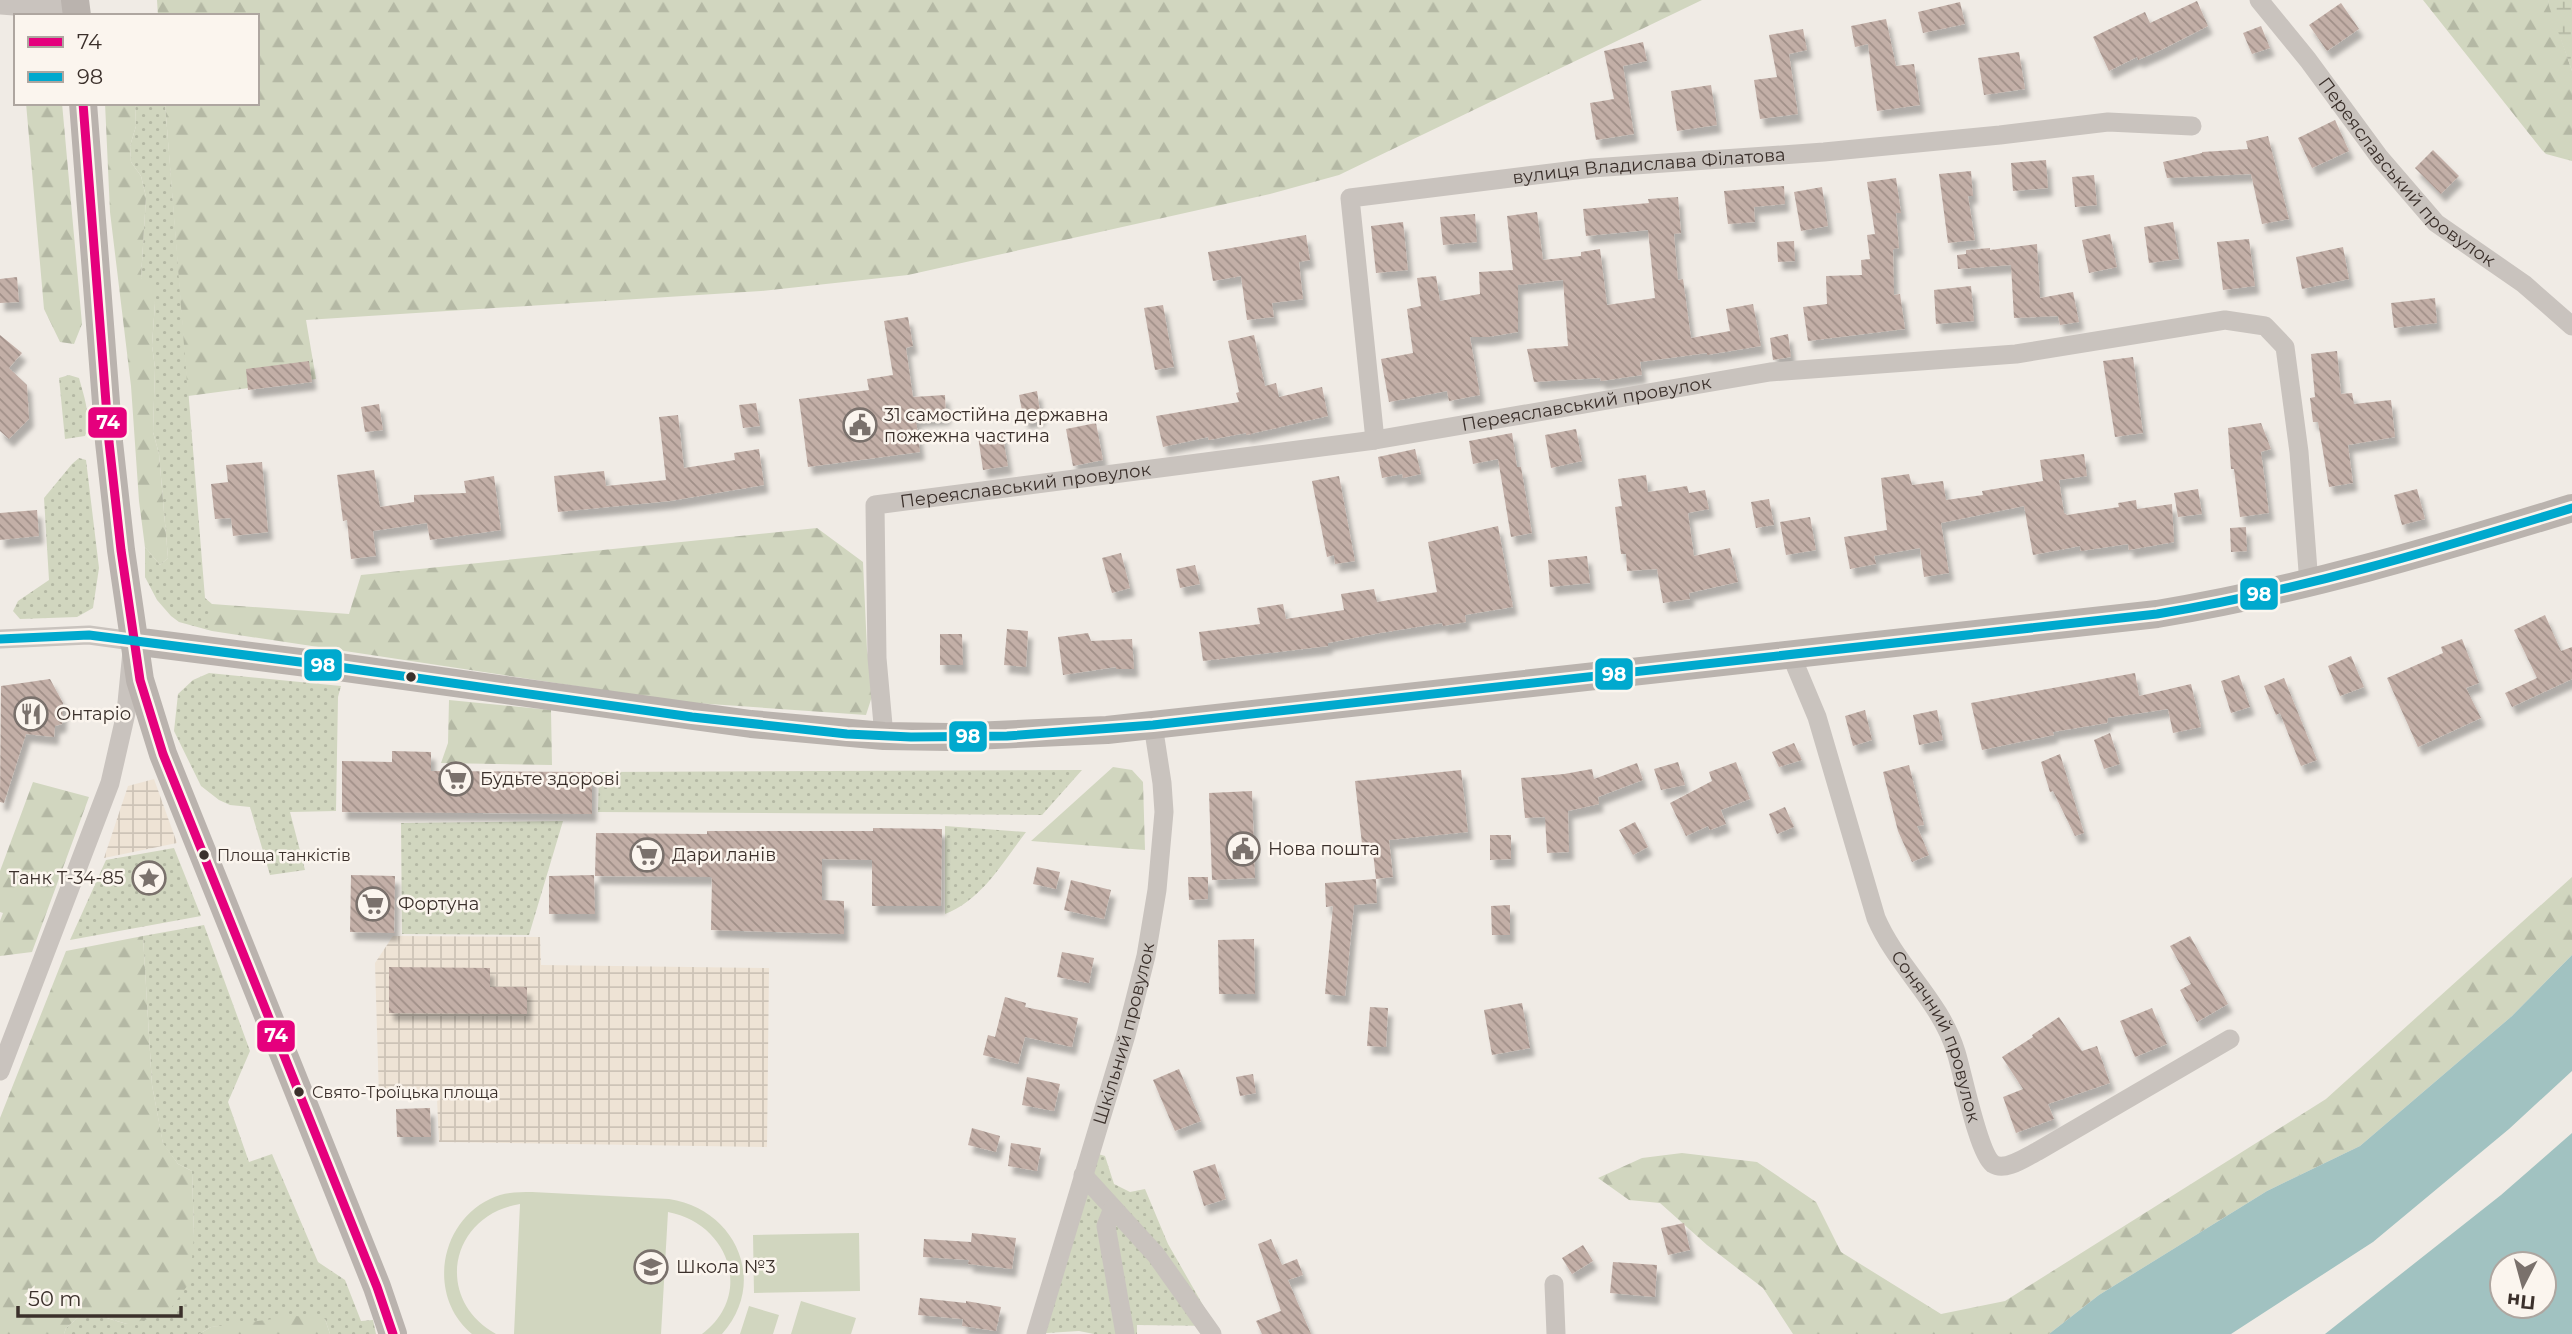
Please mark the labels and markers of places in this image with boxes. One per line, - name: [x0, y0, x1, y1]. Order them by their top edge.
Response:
- place label: 31 самостійна державна пожежна частина: [884, 404, 1108, 447]
- public building icon: 31 самостійна державна пожежна частина: [841, 406, 879, 444]
- unlabelled marker: [404, 670, 418, 684]
- restaurant icon: Онтаріо: [12, 695, 50, 733]
- place label: Онтаріо: [56, 703, 131, 725]
- supermarket icon: Будьте здорові: [437, 760, 475, 798]
- place label: Будьте здорові: [480, 768, 620, 790]
- public building icon: Нова пошта: [1224, 830, 1262, 868]
- supermarket icon: Дари ланів: [628, 836, 666, 874]
- place label: Нова пошта: [1268, 838, 1380, 860]
- place label: Дари ланів: [672, 844, 776, 866]
- place label: Площа танкістів: [217, 846, 351, 865]
- marker: Площа танкістів: [197, 848, 211, 862]
- place icon: Танк Т-34-85: [130, 859, 168, 897]
- place label: Танк Т-34-85: [9, 867, 124, 889]
- supermarket icon: Фортуна: [354, 885, 392, 923]
- place label: Фортуна: [398, 893, 479, 915]
- place label: Свято-Троїцька площа: [312, 1083, 499, 1102]
- marker: Свято-Троїцька площа: [292, 1085, 306, 1099]
- school or university icon: Школа №3: [632, 1248, 670, 1286]
- place label: Школа №3: [676, 1256, 776, 1278]

